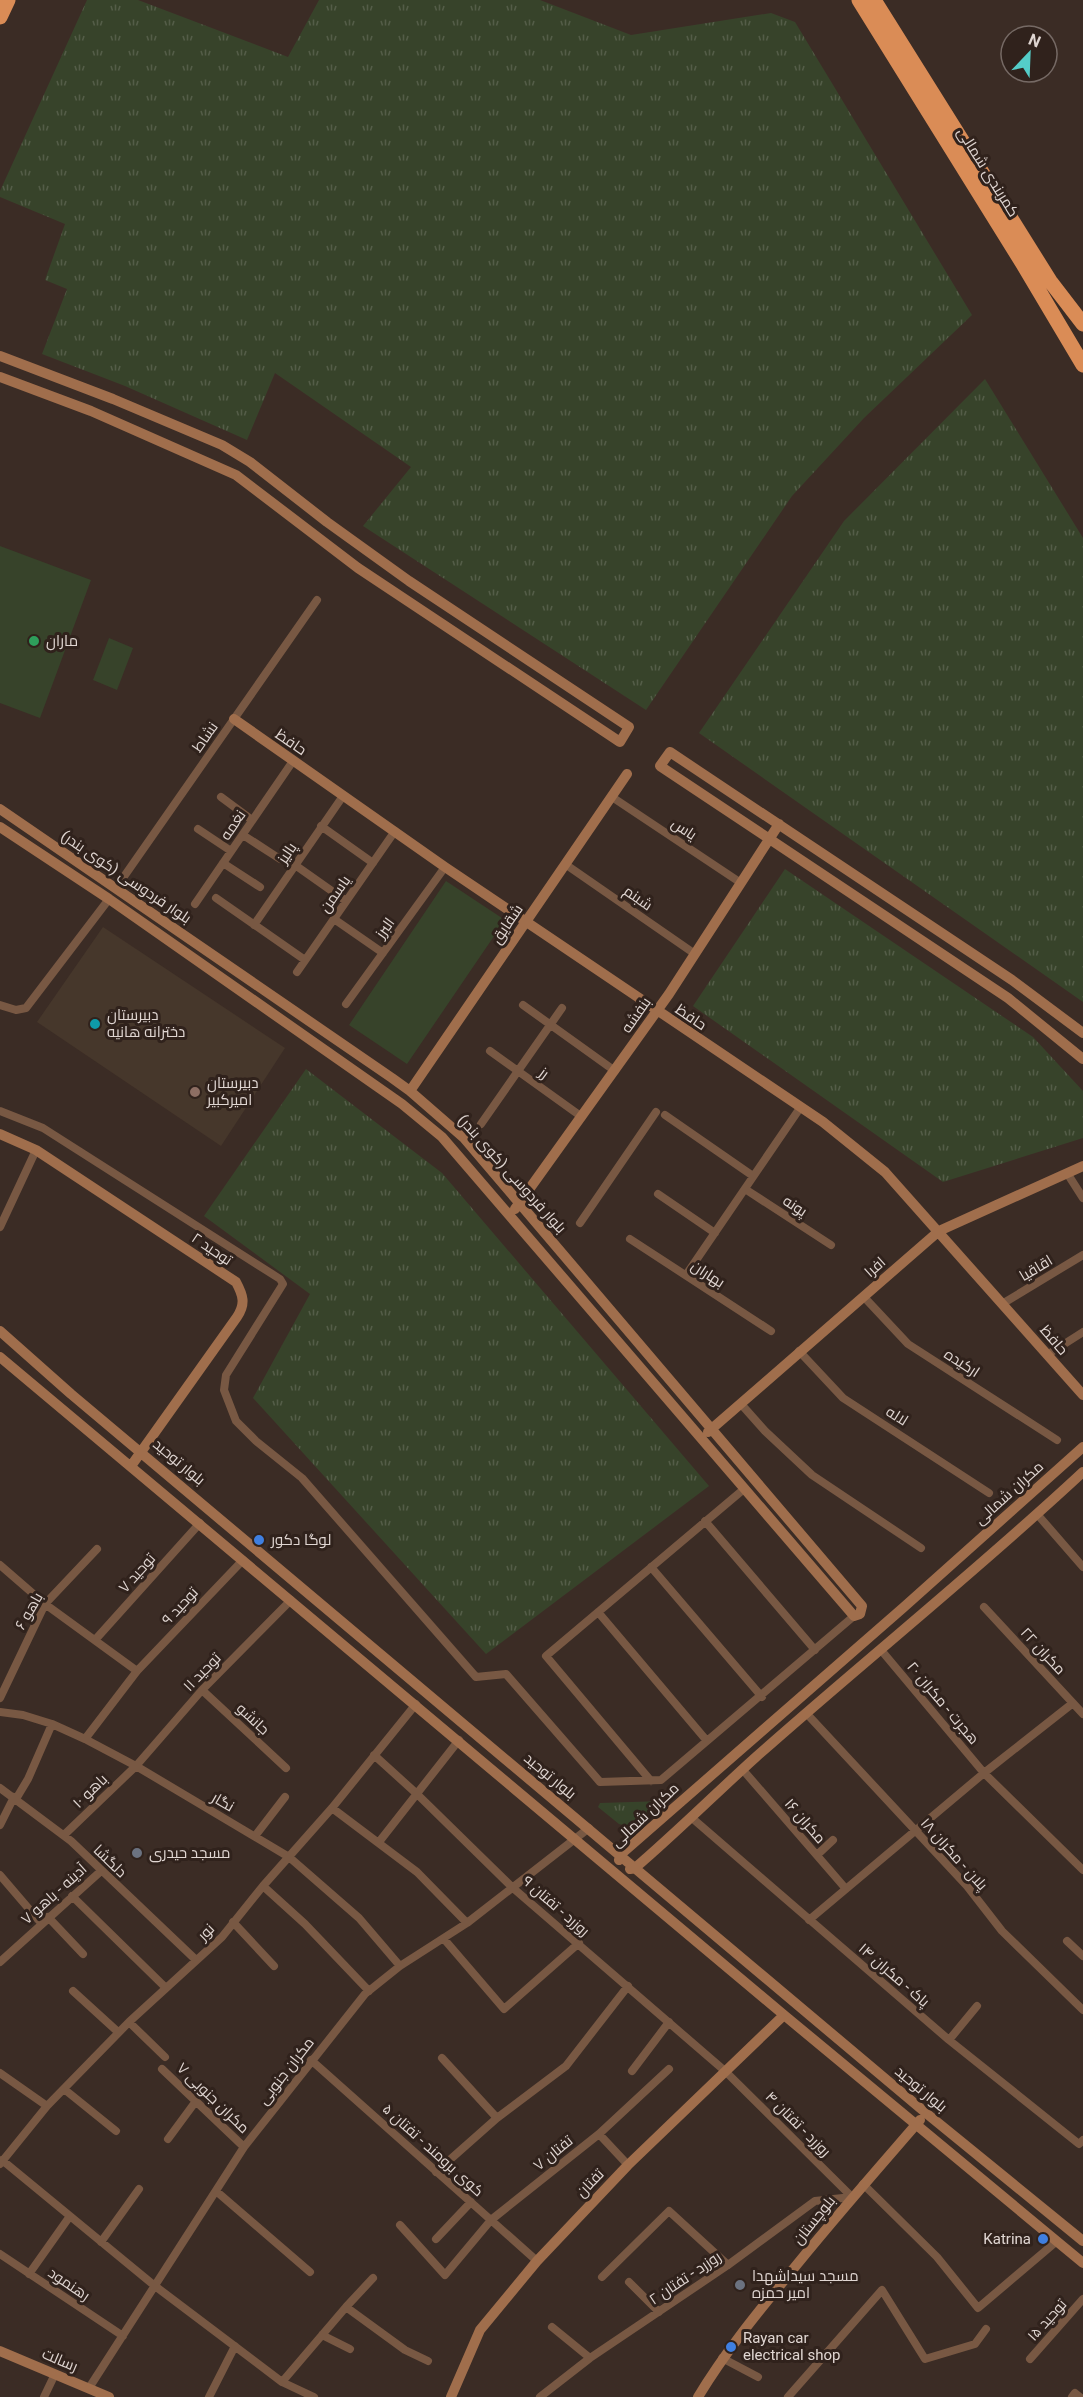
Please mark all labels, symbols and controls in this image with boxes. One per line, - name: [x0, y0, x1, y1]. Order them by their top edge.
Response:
- north arrow: [999, 24, 1059, 84]
- text: N: [1026, 30, 1044, 52]
- street label: کمربندی شمالی: [953, 124, 1023, 221]
- place label: ماران: [46, 632, 78, 651]
- marker: ماران: [27, 634, 41, 648]
- street label: نشاط: [188, 718, 222, 756]
- street label: حافظ: [272, 725, 310, 759]
- street label: نغمه: [216, 807, 250, 843]
- street label: یاس: [667, 814, 700, 845]
- street label: بلوار فردوسی (کوی بندر): [57, 827, 195, 928]
- street label: پالیز: [273, 839, 301, 868]
- street label: یاسمن: [316, 872, 355, 917]
- street label: شبنم: [620, 882, 656, 915]
- street label: شقایق: [487, 901, 528, 948]
- street label: البرز: [371, 914, 398, 943]
- street label: بنفشه: [617, 994, 655, 1036]
- street label: حافظ: [672, 1000, 710, 1034]
- place label: دبیرستان دخترانه هانیه: [107, 1006, 185, 1041]
- marker: دبیرستان دخترانه هانیه: [88, 1017, 102, 1031]
- street label: رز: [535, 1063, 552, 1083]
- place label: دبیرستان امیرکبیر: [206, 1074, 258, 1109]
- marker: دبیرستان امیرکبیر: [188, 1085, 202, 1099]
- street label: بلوار فردوسی (کوی بندر): [453, 1111, 570, 1238]
- street label: پونه: [779, 1192, 811, 1221]
- street label: توحید ۲: [188, 1229, 236, 1269]
- street label: اقاقیا: [1016, 1251, 1056, 1285]
- street label: افرا: [861, 1253, 889, 1281]
- street label: بهاران: [687, 1257, 728, 1292]
- street label: حافظ: [1036, 1321, 1072, 1359]
- street label: ارکیده: [941, 1345, 983, 1381]
- street label: لاله: [883, 1402, 911, 1430]
- street label: بلوار توحید: [149, 1435, 209, 1489]
- street label: مکران شمالی: [971, 1458, 1048, 1529]
- place label: لوگا دکور: [270, 1531, 331, 1549]
- marker: لوگا دکور: [252, 1533, 266, 1547]
- street label: توحید ۷: [115, 1550, 159, 1596]
- street label: توحید ۹: [158, 1583, 202, 1629]
- street label: باهو ۶: [11, 1589, 47, 1633]
- street label: مکران ۲۲: [1016, 1624, 1069, 1679]
- street label: توحید ۱۱: [179, 1649, 225, 1695]
- street label: هجرت - مکران ۲۰: [902, 1658, 983, 1749]
- street label: جانشو: [233, 1699, 273, 1739]
- street label: بلوار توحید: [520, 1749, 580, 1803]
- street label: باهو ۱۰: [69, 1770, 111, 1812]
- street label: مکران شمالی: [607, 1779, 683, 1852]
- street label: نگار: [208, 1788, 237, 1816]
- street label: مکران ۱۶: [780, 1795, 829, 1848]
- street label: پلان - مکران ۱۸: [916, 1814, 991, 1895]
- street label: دلگشا: [90, 1841, 130, 1881]
- place label: مسجد حیدری: [149, 1844, 230, 1863]
- marker: مسجد حیدری: [130, 1846, 144, 1860]
- street label: آدینه - باهو ۷: [17, 1860, 91, 1928]
- street label: روزرد - تفتان ۹: [518, 1872, 593, 1941]
- street label: نور: [193, 1920, 218, 1945]
- street label: پاک - مکران ۱۴: [854, 1939, 933, 2011]
- street label: مکران جنوبی: [254, 2034, 319, 2109]
- street label: مکران جنوبی ۷: [172, 2059, 253, 2138]
- street label: بلوار توحید: [891, 2062, 951, 2116]
- street label: روزرد - تفتان ۴: [761, 2088, 834, 2161]
- street label: کوی برومند - تفتان ۵: [378, 2100, 487, 2201]
- street label: تفتان ۷: [530, 2132, 577, 2175]
- street label: تفتان: [572, 2165, 608, 2202]
- street label: بلوچستان: [789, 2192, 840, 2249]
- place label: Katrina: [983, 2230, 1031, 2248]
- marker: Katrina: [1036, 2232, 1050, 2246]
- street label: روزرد - تفتان ۲: [646, 2247, 725, 2309]
- street label: رهنمود: [45, 2264, 93, 2304]
- place label: مسجد سیداشهدا امیر حمزه: [752, 2267, 859, 2302]
- marker: مسجد سیداشهدا امیر حمزه: [733, 2278, 747, 2292]
- street label: توحید ۱۵: [1024, 2295, 1070, 2345]
- place label: Rayan car electrical shop: [743, 2329, 840, 2364]
- marker: Rayan car electrical shop: [724, 2340, 738, 2354]
- street label: رسالت: [39, 2344, 81, 2376]

